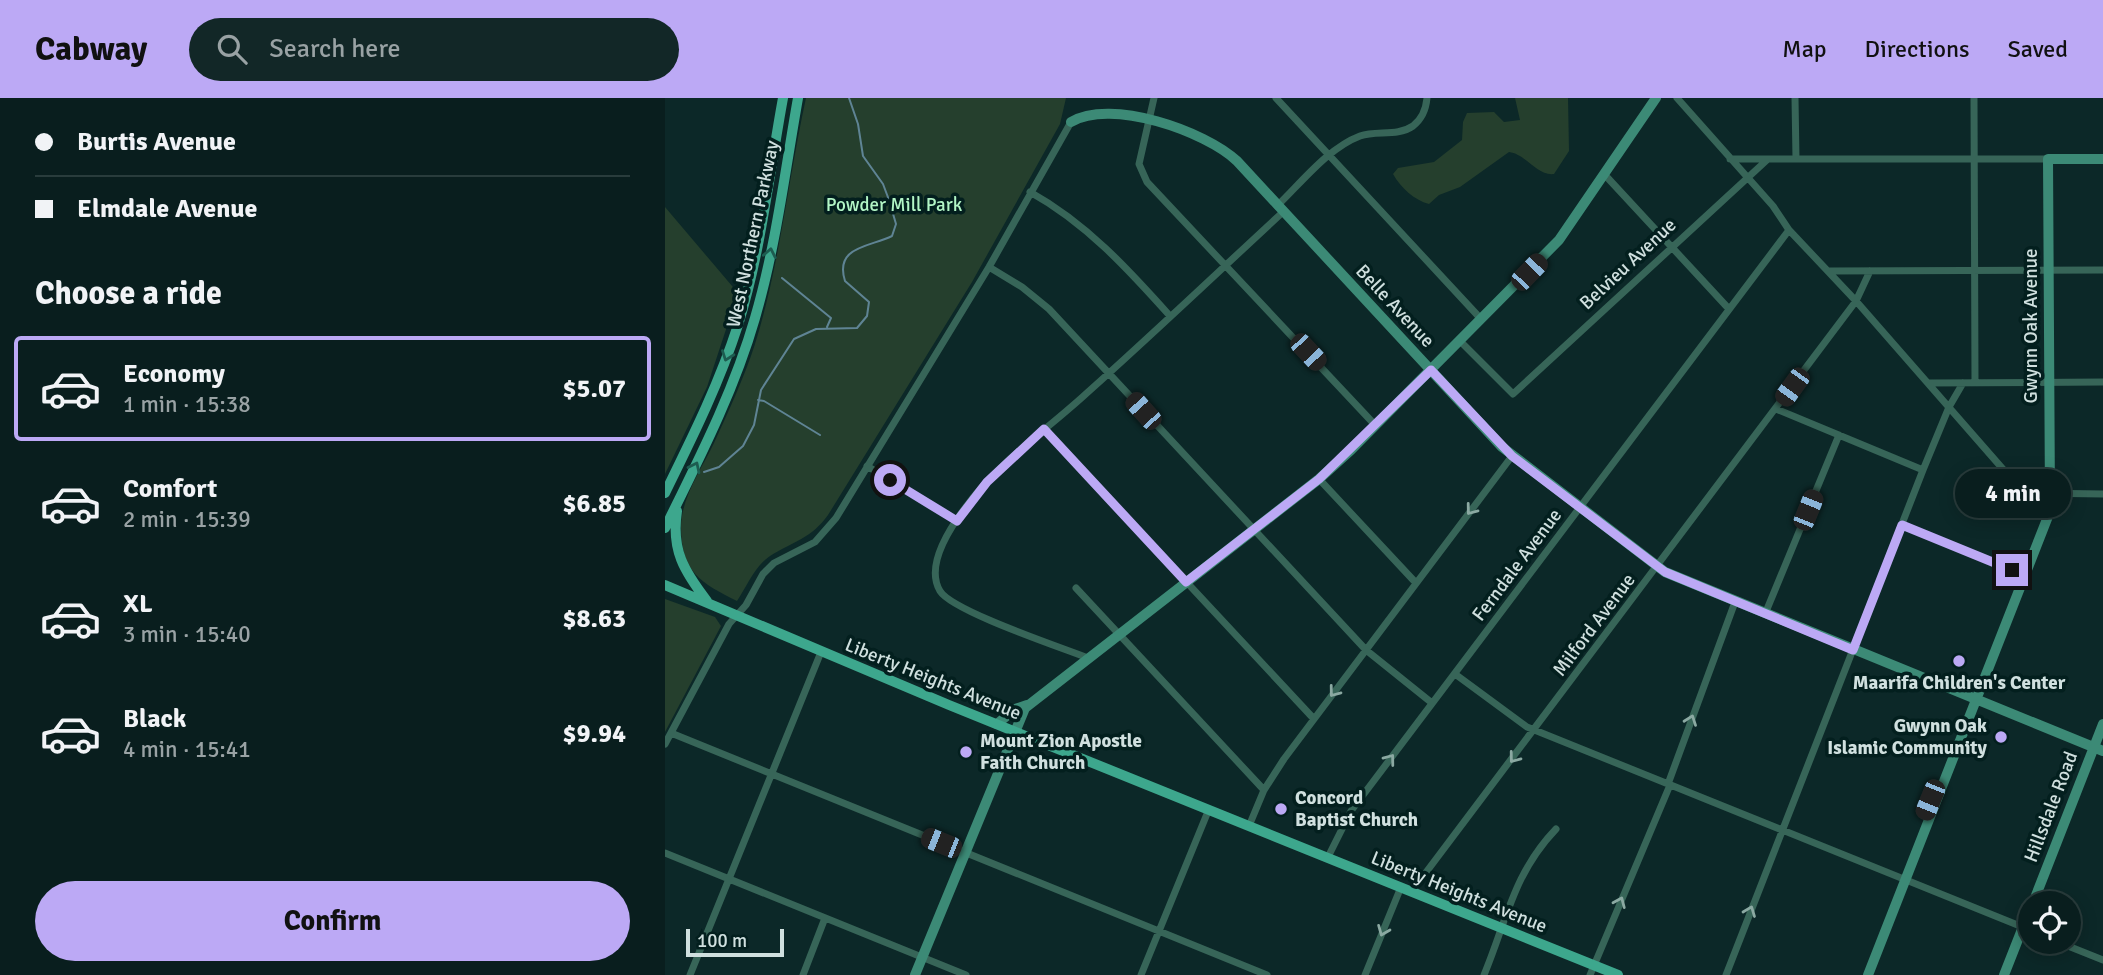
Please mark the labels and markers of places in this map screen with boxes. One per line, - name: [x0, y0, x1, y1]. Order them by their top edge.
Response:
- marker: Maarifa Children's Center: [1951, 653, 1967, 669]
- place label: Maarifa Children's Center: [1853, 671, 2066, 695]
- place label: Gwynn Oak Islamic Community: [1827, 714, 1988, 760]
- place label: Mount Zion Apostle Faith Church: [980, 729, 1142, 775]
- marker: Gwynn Oak Islamic Community: [1993, 729, 2009, 745]
- marker: Mount Zion Apostle Faith Church: [958, 744, 974, 760]
- place label: Concord Baptist Church: [1295, 786, 1418, 832]
- marker: Concord Baptist Church: [1273, 801, 1289, 817]

